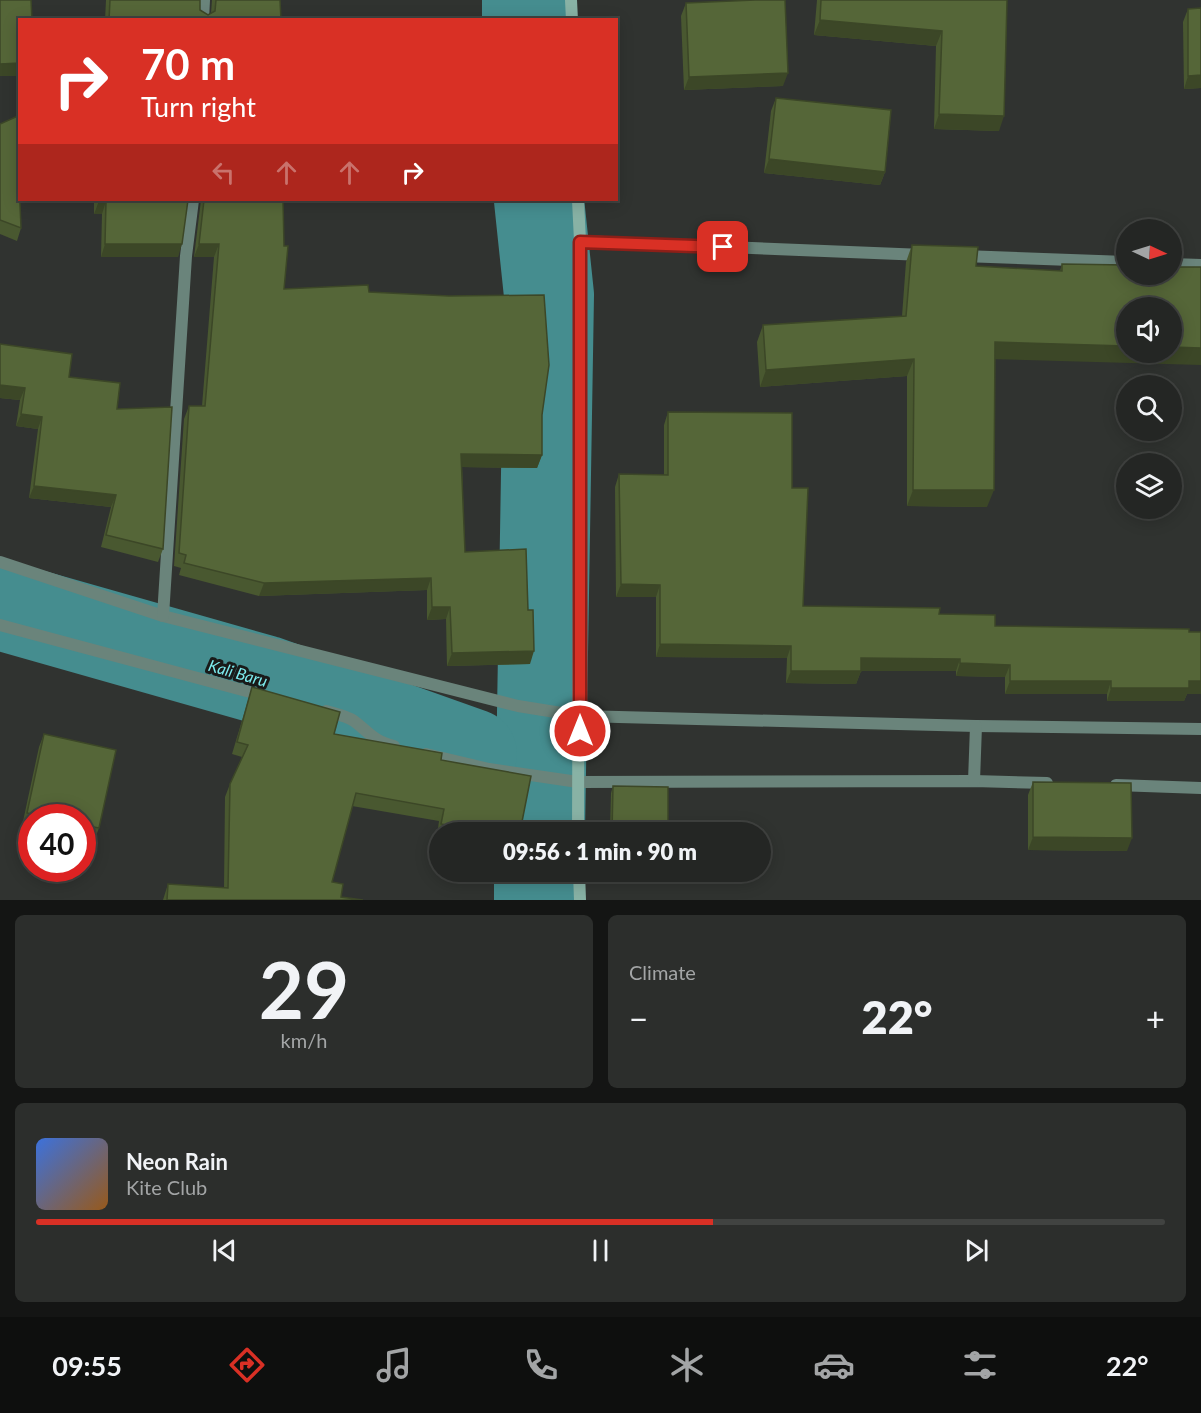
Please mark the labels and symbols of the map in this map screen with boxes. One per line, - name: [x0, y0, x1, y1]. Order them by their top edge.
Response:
- north arrow: [1116, 219, 1182, 285]
- pin: [697, 221, 748, 272]
- water label: Kali Baru: [207, 655, 270, 690]
- position arrow: [548, 699, 612, 763]
- speed limit sign: 40: [18, 804, 96, 882]

